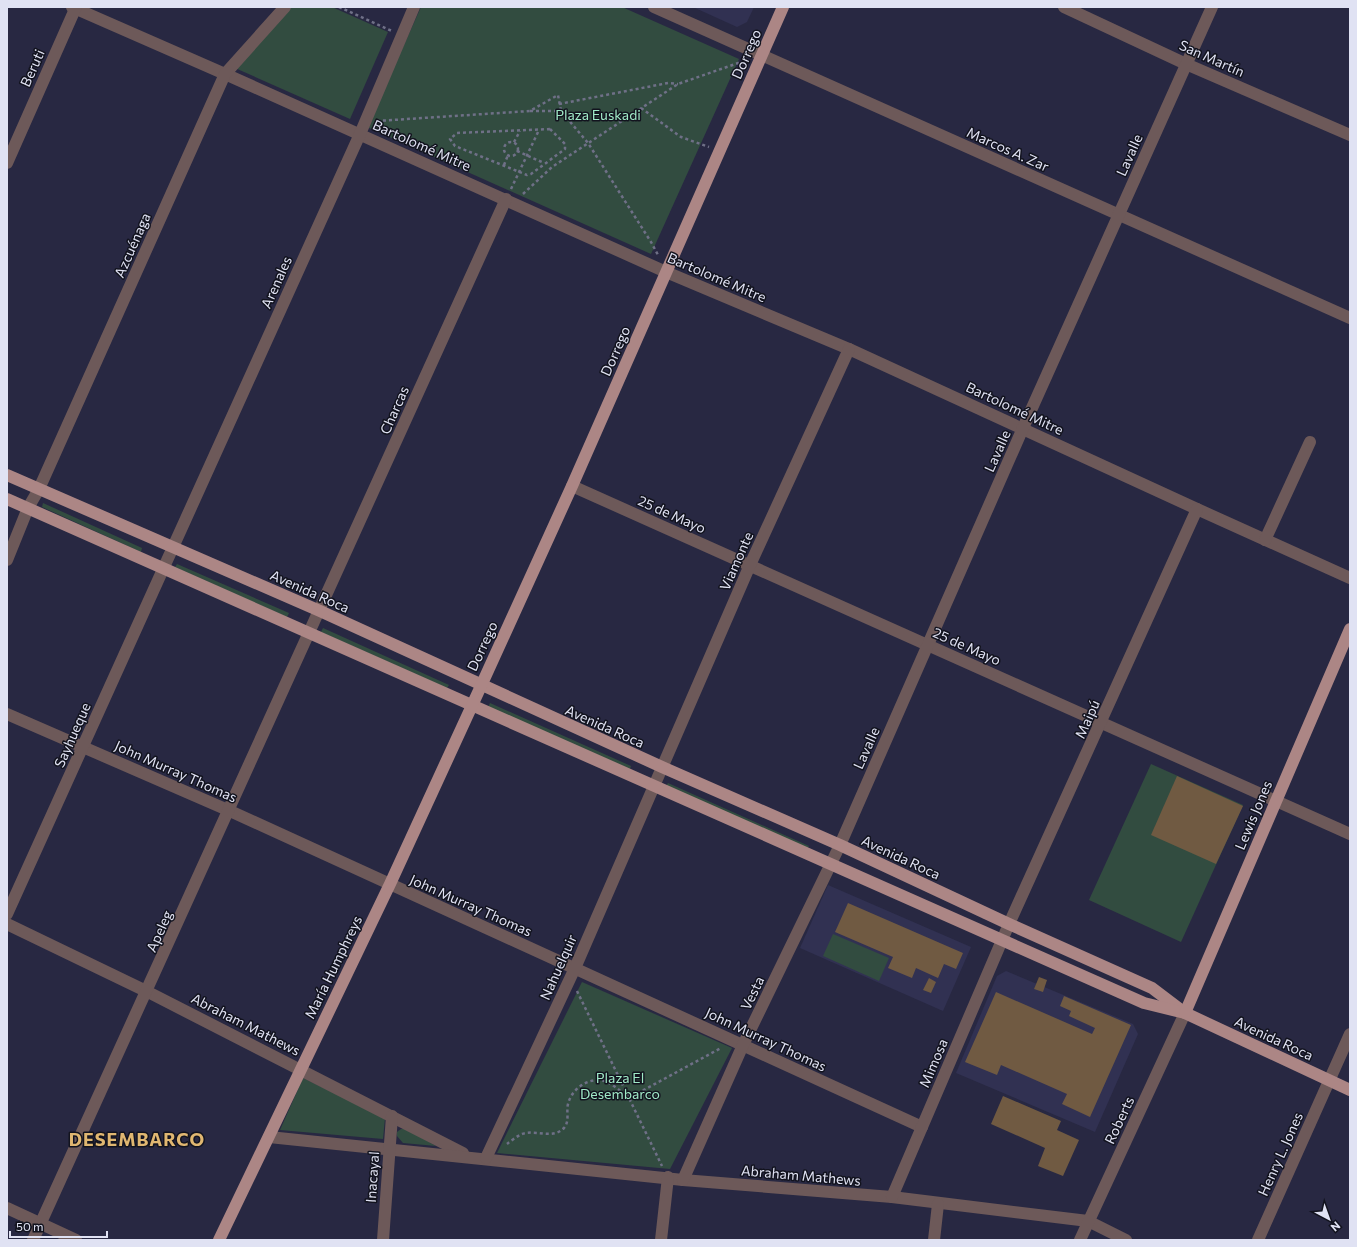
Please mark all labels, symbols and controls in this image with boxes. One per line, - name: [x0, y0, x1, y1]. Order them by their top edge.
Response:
- street label: Dorrego: [727, 26, 765, 82]
- street label: San Martín: [1177, 36, 1247, 80]
- street label: Beruti: [16, 47, 48, 89]
- park label: Plaza Euskadi: [555, 106, 641, 123]
- street label: Bartolomé Mitre: [370, 116, 474, 174]
- street label: Marcos A. Zar: [964, 123, 1052, 175]
- street label: Lavalle: [1112, 131, 1146, 179]
- street label: Azcuénaga: [110, 210, 154, 280]
- street label: Bartolomé Mitre: [665, 249, 769, 305]
- street label: Arenales: [257, 253, 295, 311]
- street label: Dorrego: [596, 323, 634, 379]
- street label: Bartolomé Mitre: [964, 378, 1066, 438]
- street label: Charcas: [376, 383, 412, 437]
- street label: Lavalle: [980, 427, 1014, 475]
- street label: 25 de Mayo: [635, 492, 709, 536]
- street label: Viamonte: [716, 529, 756, 593]
- street label: Avenida Roca: [268, 566, 352, 616]
- street label: Dorrego: [463, 618, 501, 674]
- street label: 25 de Mayo: [930, 624, 1004, 668]
- street label: Maipú: [1071, 697, 1103, 741]
- street label: Sayhueque: [50, 700, 94, 770]
- street label: Avenida Roca: [563, 701, 647, 751]
- street label: Lavalle: [849, 724, 883, 772]
- street label: John Murray Thomas: [112, 736, 240, 806]
- street label: Lewis Jones: [1231, 778, 1275, 852]
- street label: Avenida Roca: [859, 831, 943, 883]
- street label: John Murray Thomas: [407, 870, 535, 940]
- street label: Apeleg: [142, 907, 176, 954]
- street label: María Humphreys: [301, 913, 365, 1021]
- street label: Nahuelquir: [536, 931, 580, 1002]
- street label: Vesta: [737, 973, 767, 1013]
- street label: Abraham Mathews: [189, 989, 303, 1059]
- street label: John Murray Thomas: [703, 1003, 829, 1075]
- street label: Avenida Roca: [1232, 1012, 1316, 1064]
- street label: Mimosa: [915, 1036, 951, 1090]
- park label: Plaza El Desembarco: [580, 1069, 660, 1102]
- street label: Roberts: [1101, 1093, 1137, 1147]
- street label: Henry L. Jones: [1254, 1110, 1306, 1198]
- district label: DESEMBARCO: [69, 1128, 205, 1150]
- street label: Inacayal: [362, 1151, 382, 1203]
- street label: Abraham Mathews: [740, 1161, 862, 1189]
- north arrow: [1309, 1199, 1349, 1239]
- scale bar: [10, 1213, 107, 1239]
- text: 50 m: [16, 1219, 44, 1233]
- text: N: [1329, 1219, 1343, 1235]

